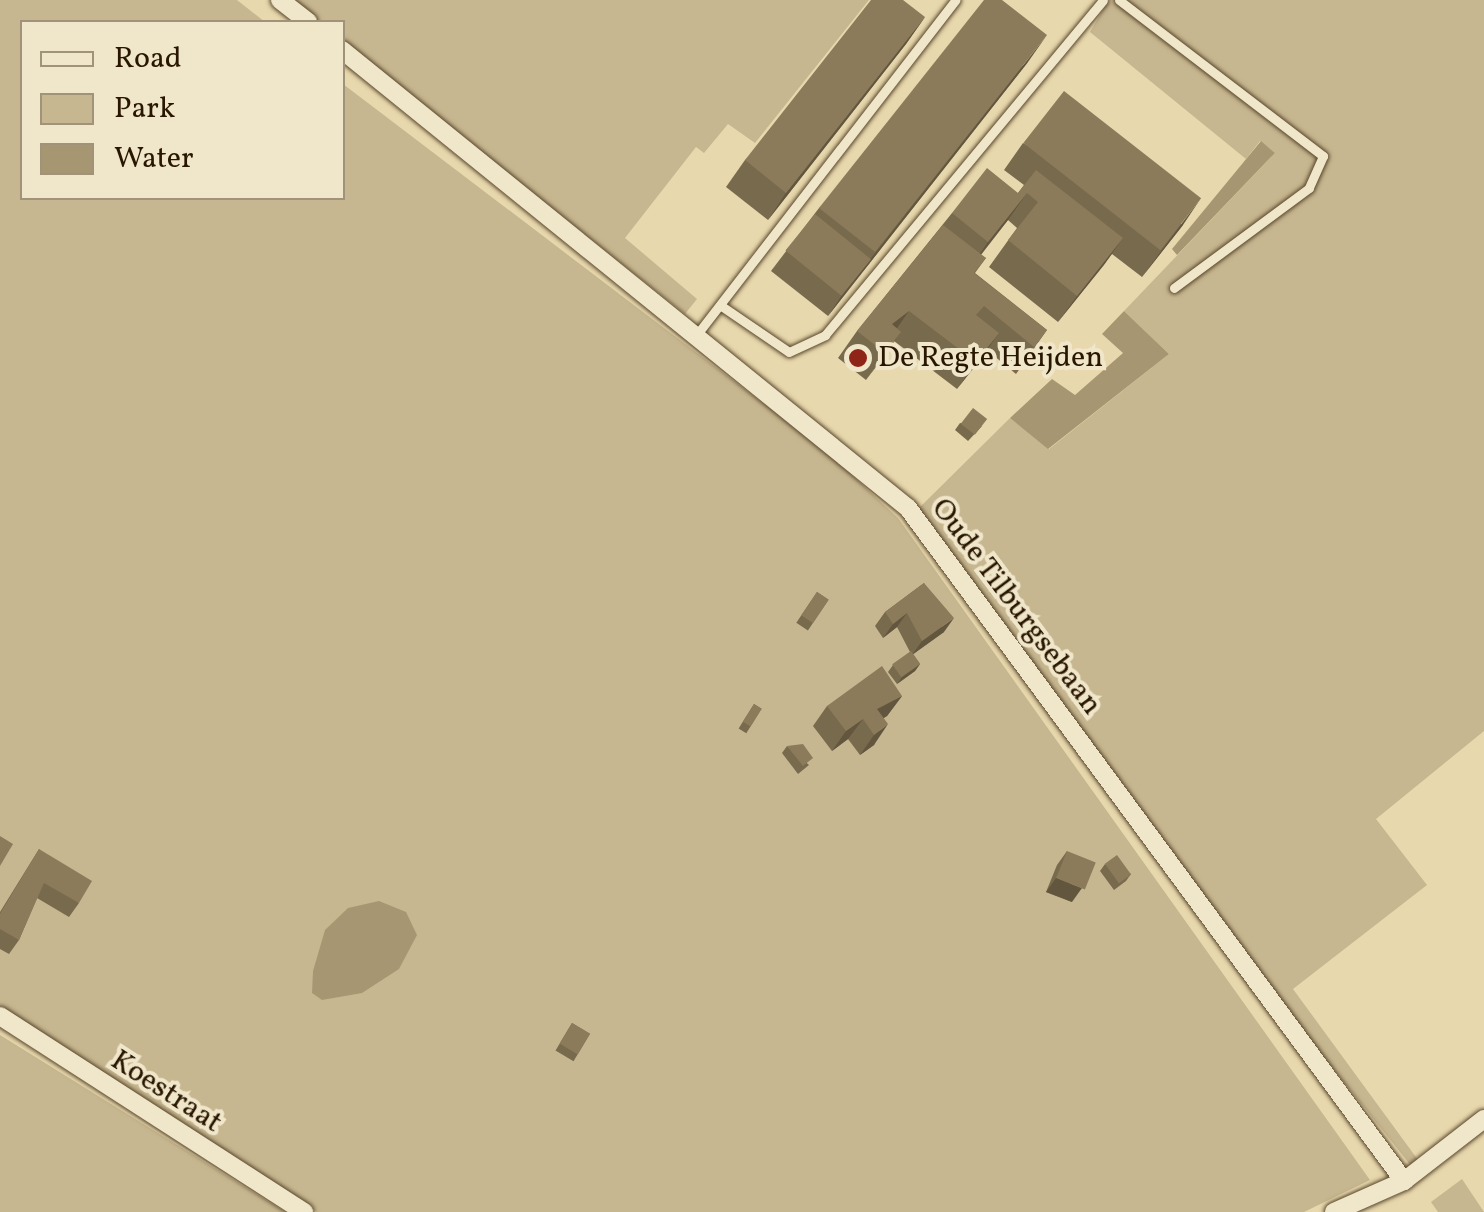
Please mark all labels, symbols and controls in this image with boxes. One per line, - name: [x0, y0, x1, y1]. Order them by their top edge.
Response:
- legend: [20, 20, 345, 200]
- text: Road: [114, 38, 182, 80]
- text: Park: [114, 88, 175, 130]
- text: Water: [114, 138, 194, 180]
- place label: De Regte Heijden: [878, 340, 1103, 376]
- marker: De Regte Heijden: [847, 347, 869, 369]
- street label: Oude Tilburgsebaan: [923, 491, 1109, 723]
- street label: Koestraat: [104, 1043, 228, 1141]

